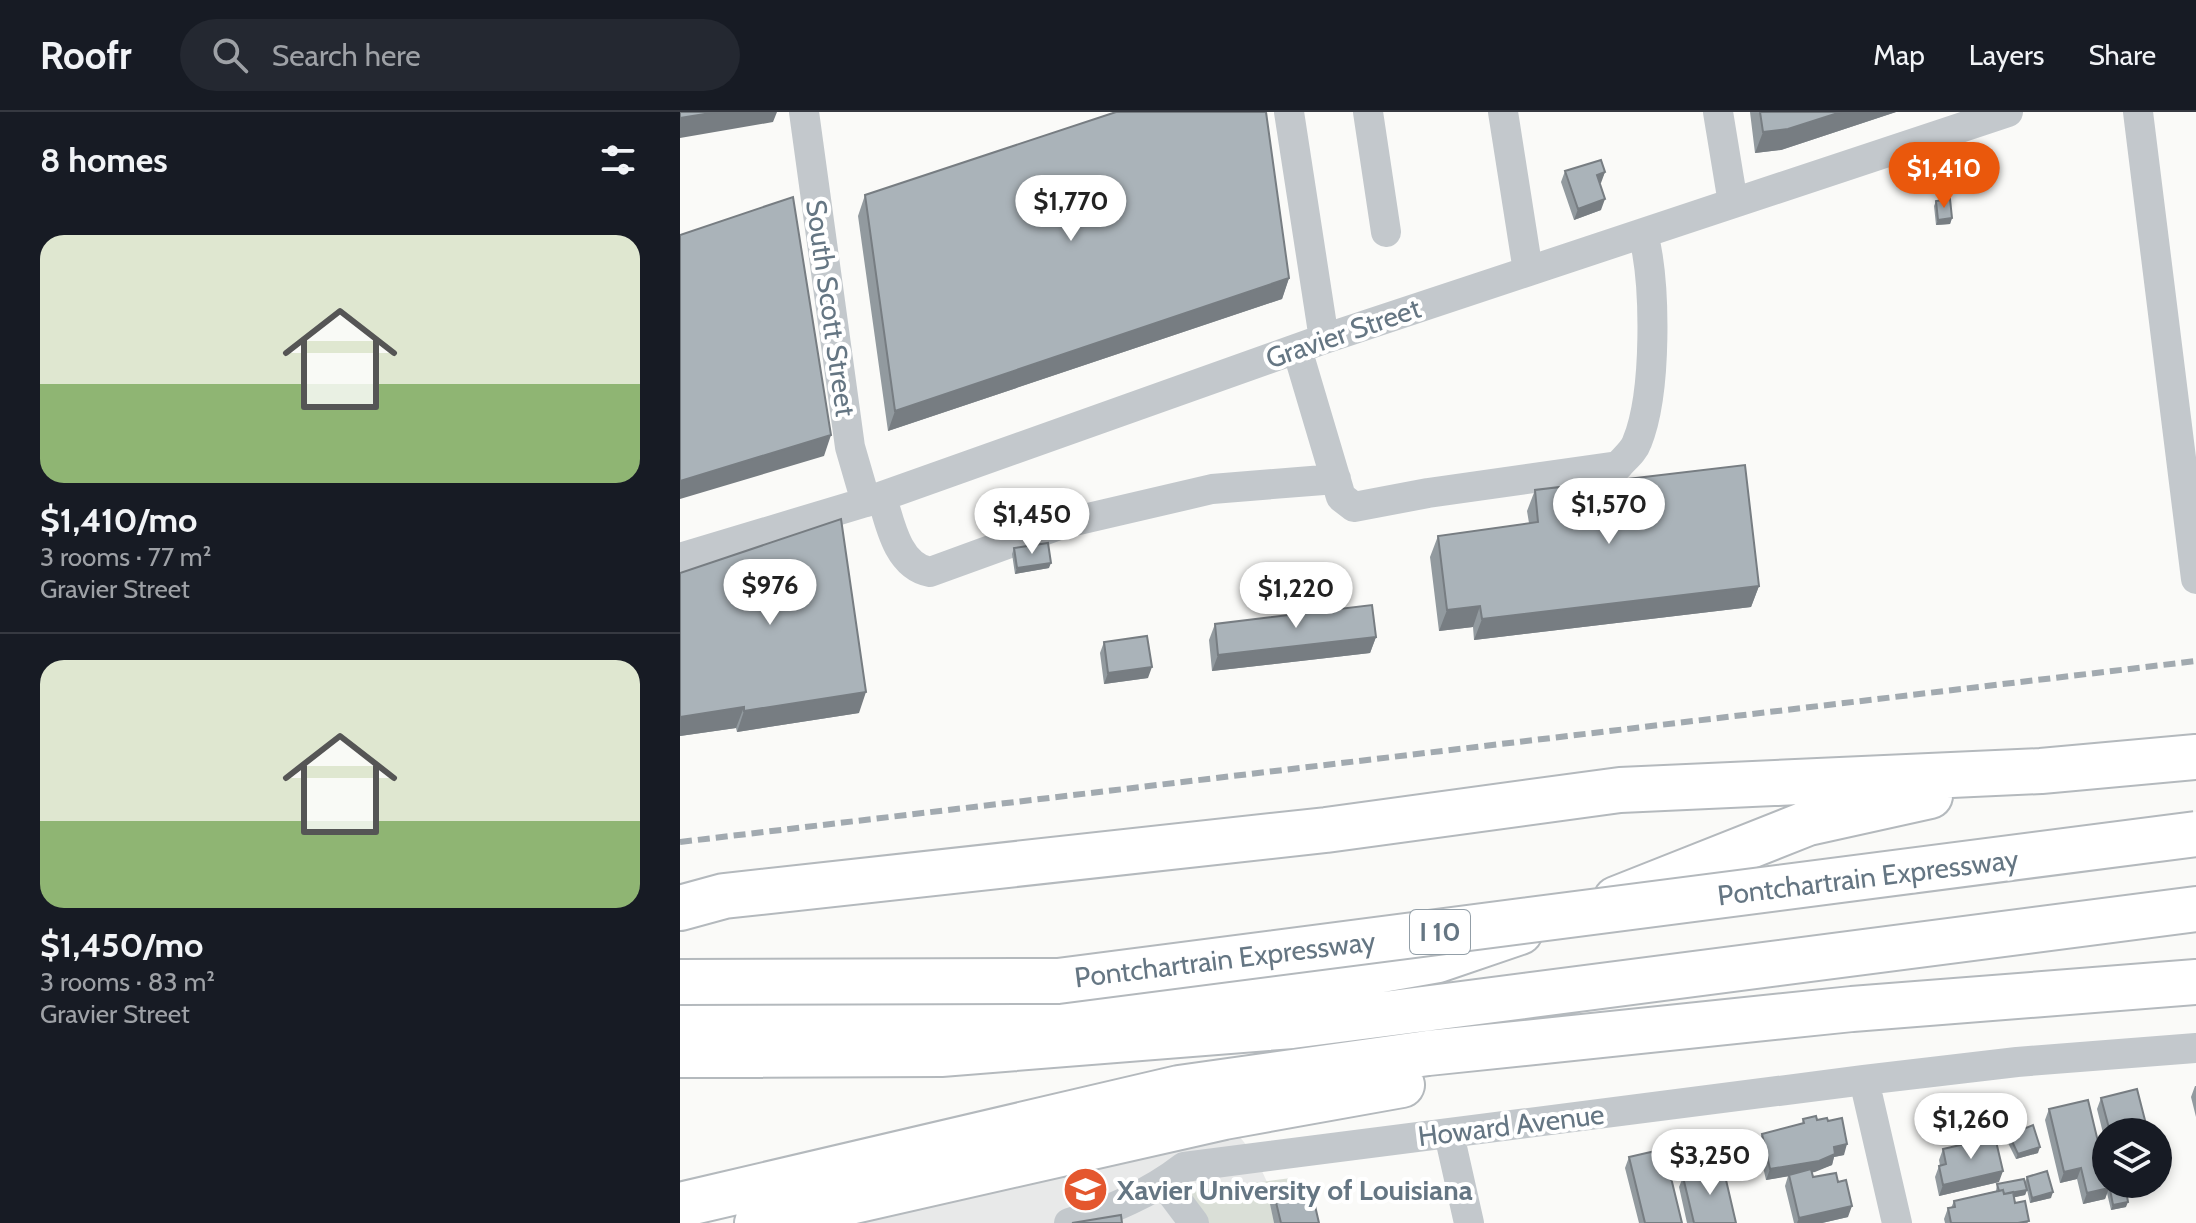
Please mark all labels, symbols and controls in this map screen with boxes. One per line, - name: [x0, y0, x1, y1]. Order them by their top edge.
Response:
- search box: [180, 19, 740, 91]
- text: Roofr: [40, 32, 132, 79]
- icon: search: [208, 33, 252, 77]
- text: Search here: [272, 37, 421, 74]
- text: Map: [1873, 38, 1925, 72]
- text: Layers: [1969, 38, 2044, 72]
- text: Share: [2088, 38, 2156, 72]
- icon: filters: [596, 138, 640, 182]
- text: 8 homes: [40, 139, 168, 181]
- pin: $1,410: [1879, 142, 2009, 210]
- text: $1,410: [1907, 152, 1981, 184]
- pin: $1,770: [1006, 175, 1136, 243]
- text: $1,770: [1033, 185, 1109, 217]
- street label: South Scott Street: [799, 197, 863, 419]
- icon: home: [268, 287, 412, 431]
- street label: Gravier Street: [1261, 291, 1425, 375]
- pin: $1,570: [1544, 478, 1674, 546]
- pin: $1,450: [967, 488, 1097, 556]
- text: $1,570: [1571, 488, 1647, 520]
- text: $1,450: [992, 498, 1072, 530]
- text: $1,410/mo: [40, 499, 197, 541]
- text: 3 rooms · 77 m²: [40, 541, 211, 573]
- pin: $976: [723, 559, 817, 627]
- pin: $1,220: [1231, 562, 1361, 630]
- text: $976: [742, 569, 799, 601]
- text: $1,220: [1258, 572, 1334, 604]
- text: Gravier Street: [40, 573, 190, 605]
- icon: home: [268, 712, 412, 856]
- street label: Pontchartrain Expressway: [1716, 842, 2020, 912]
- road number: I 10: [1410, 910, 1470, 954]
- text: $1,450/mo: [40, 924, 203, 966]
- street label: Pontchartrain Expressway: [1073, 924, 1377, 994]
- text: 3 rooms · 83 m²: [40, 966, 215, 998]
- text: Gravier Street: [40, 998, 190, 1030]
- pin: $1,260: [1906, 1093, 2036, 1161]
- street label: Howard Avenue: [1416, 1097, 1606, 1153]
- text: $1,260: [1932, 1103, 2010, 1135]
- map controls: [2092, 1118, 2172, 1198]
- button: layers: [2092, 1118, 2172, 1198]
- pin: $3,250: [1645, 1129, 1775, 1197]
- text: $3,250: [1669, 1139, 1751, 1171]
- school or university icon: Xavier University of Louisiana: [1062, 1166, 1110, 1214]
- place label: Xavier University of Louisiana: [1116, 1173, 1473, 1207]

